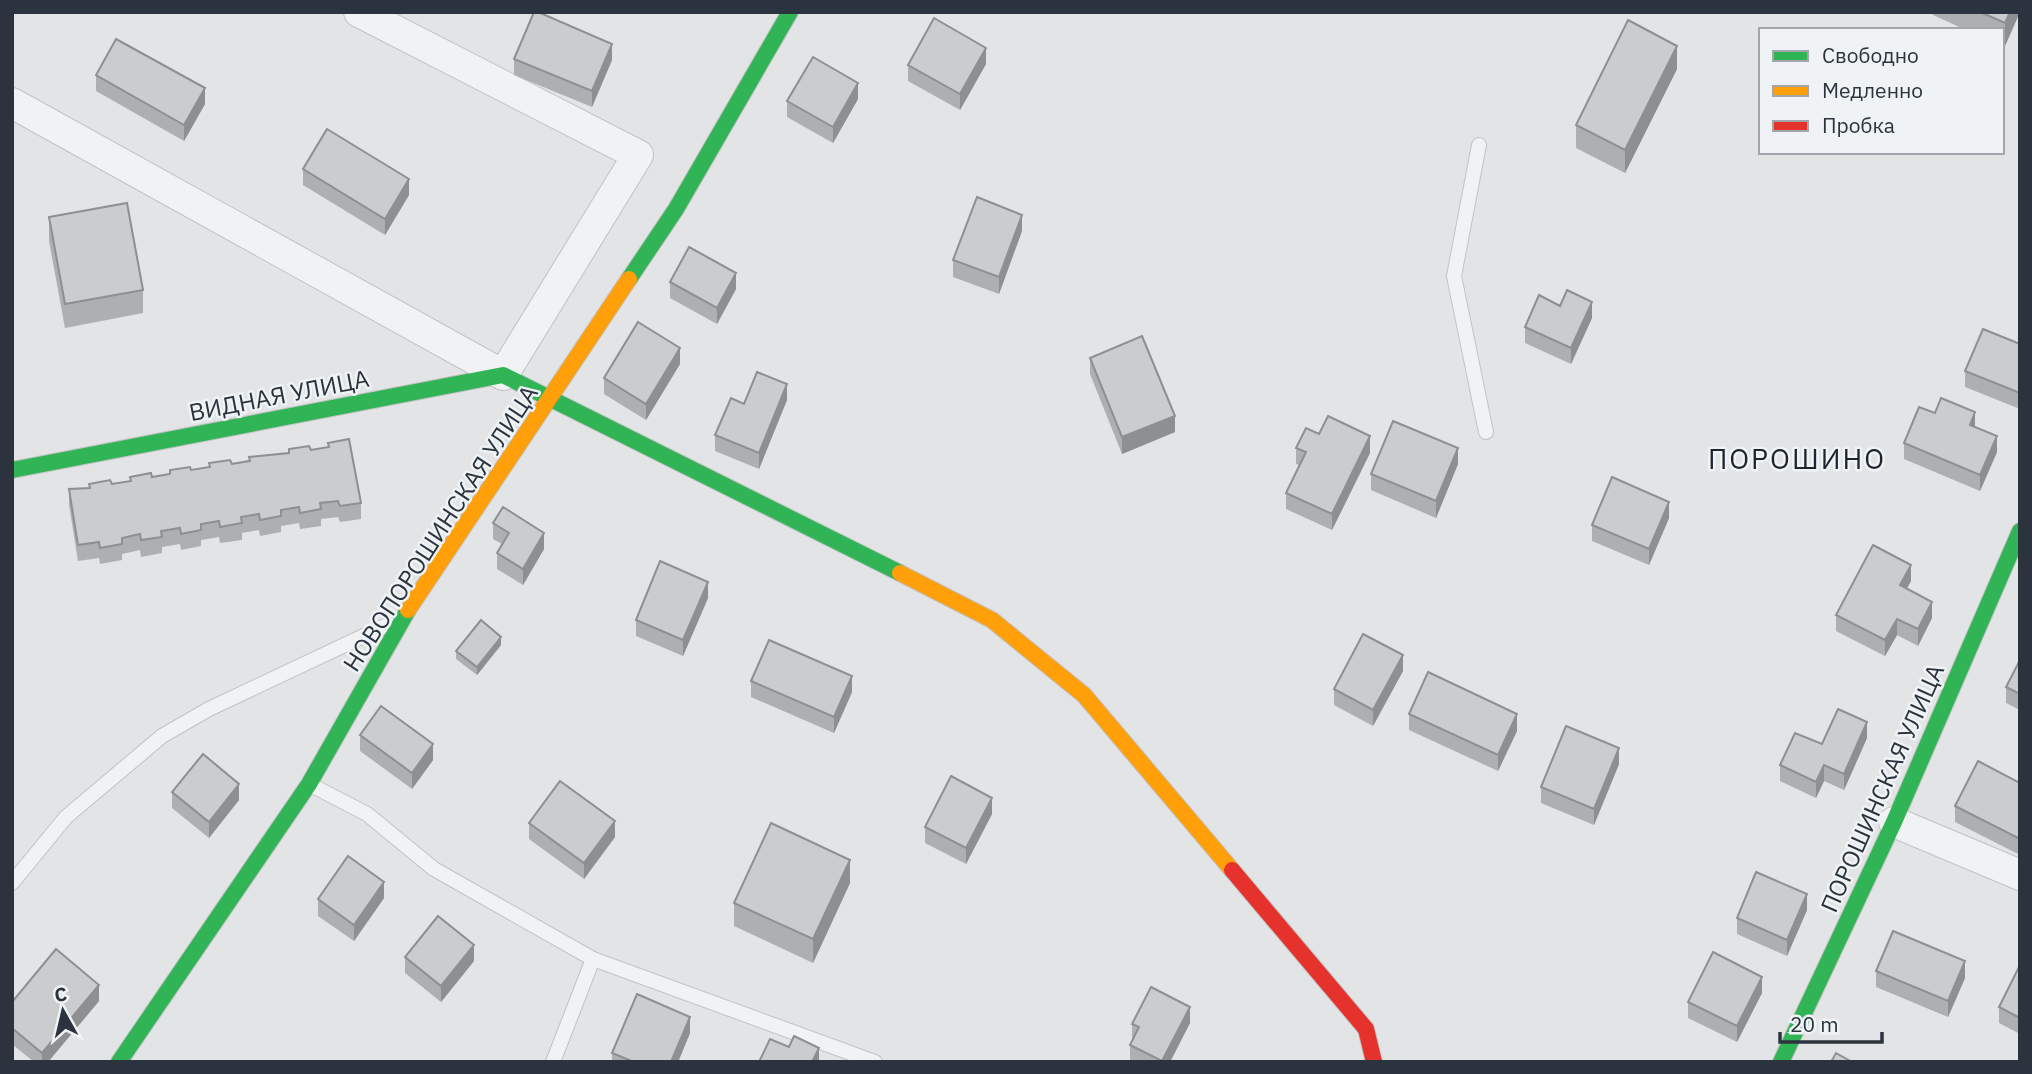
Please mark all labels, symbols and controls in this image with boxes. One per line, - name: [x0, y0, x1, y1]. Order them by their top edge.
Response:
- legend: [1759, 28, 2004, 154]
- text: Свободно: [1822, 41, 1919, 69]
- text: Медленно: [1822, 76, 1923, 104]
- text: Пробка: [1822, 111, 1895, 139]
- street label: ВИДНАЯ УЛИЦА: [186, 362, 372, 428]
- street label: НОВОПОРОШИНСКАЯ УЛИЦА: [335, 379, 545, 677]
- district label: ПОРОШИНО: [1708, 440, 1886, 477]
- street label: ПОРОШИНСКАЯ УЛИЦА: [1813, 659, 1951, 917]
- north arrow: [28, 976, 98, 1046]
- text: С: [53, 981, 68, 1007]
- scale bar: [1780, 1000, 1882, 1044]
- text: 20 m: [1790, 1010, 1839, 1038]

